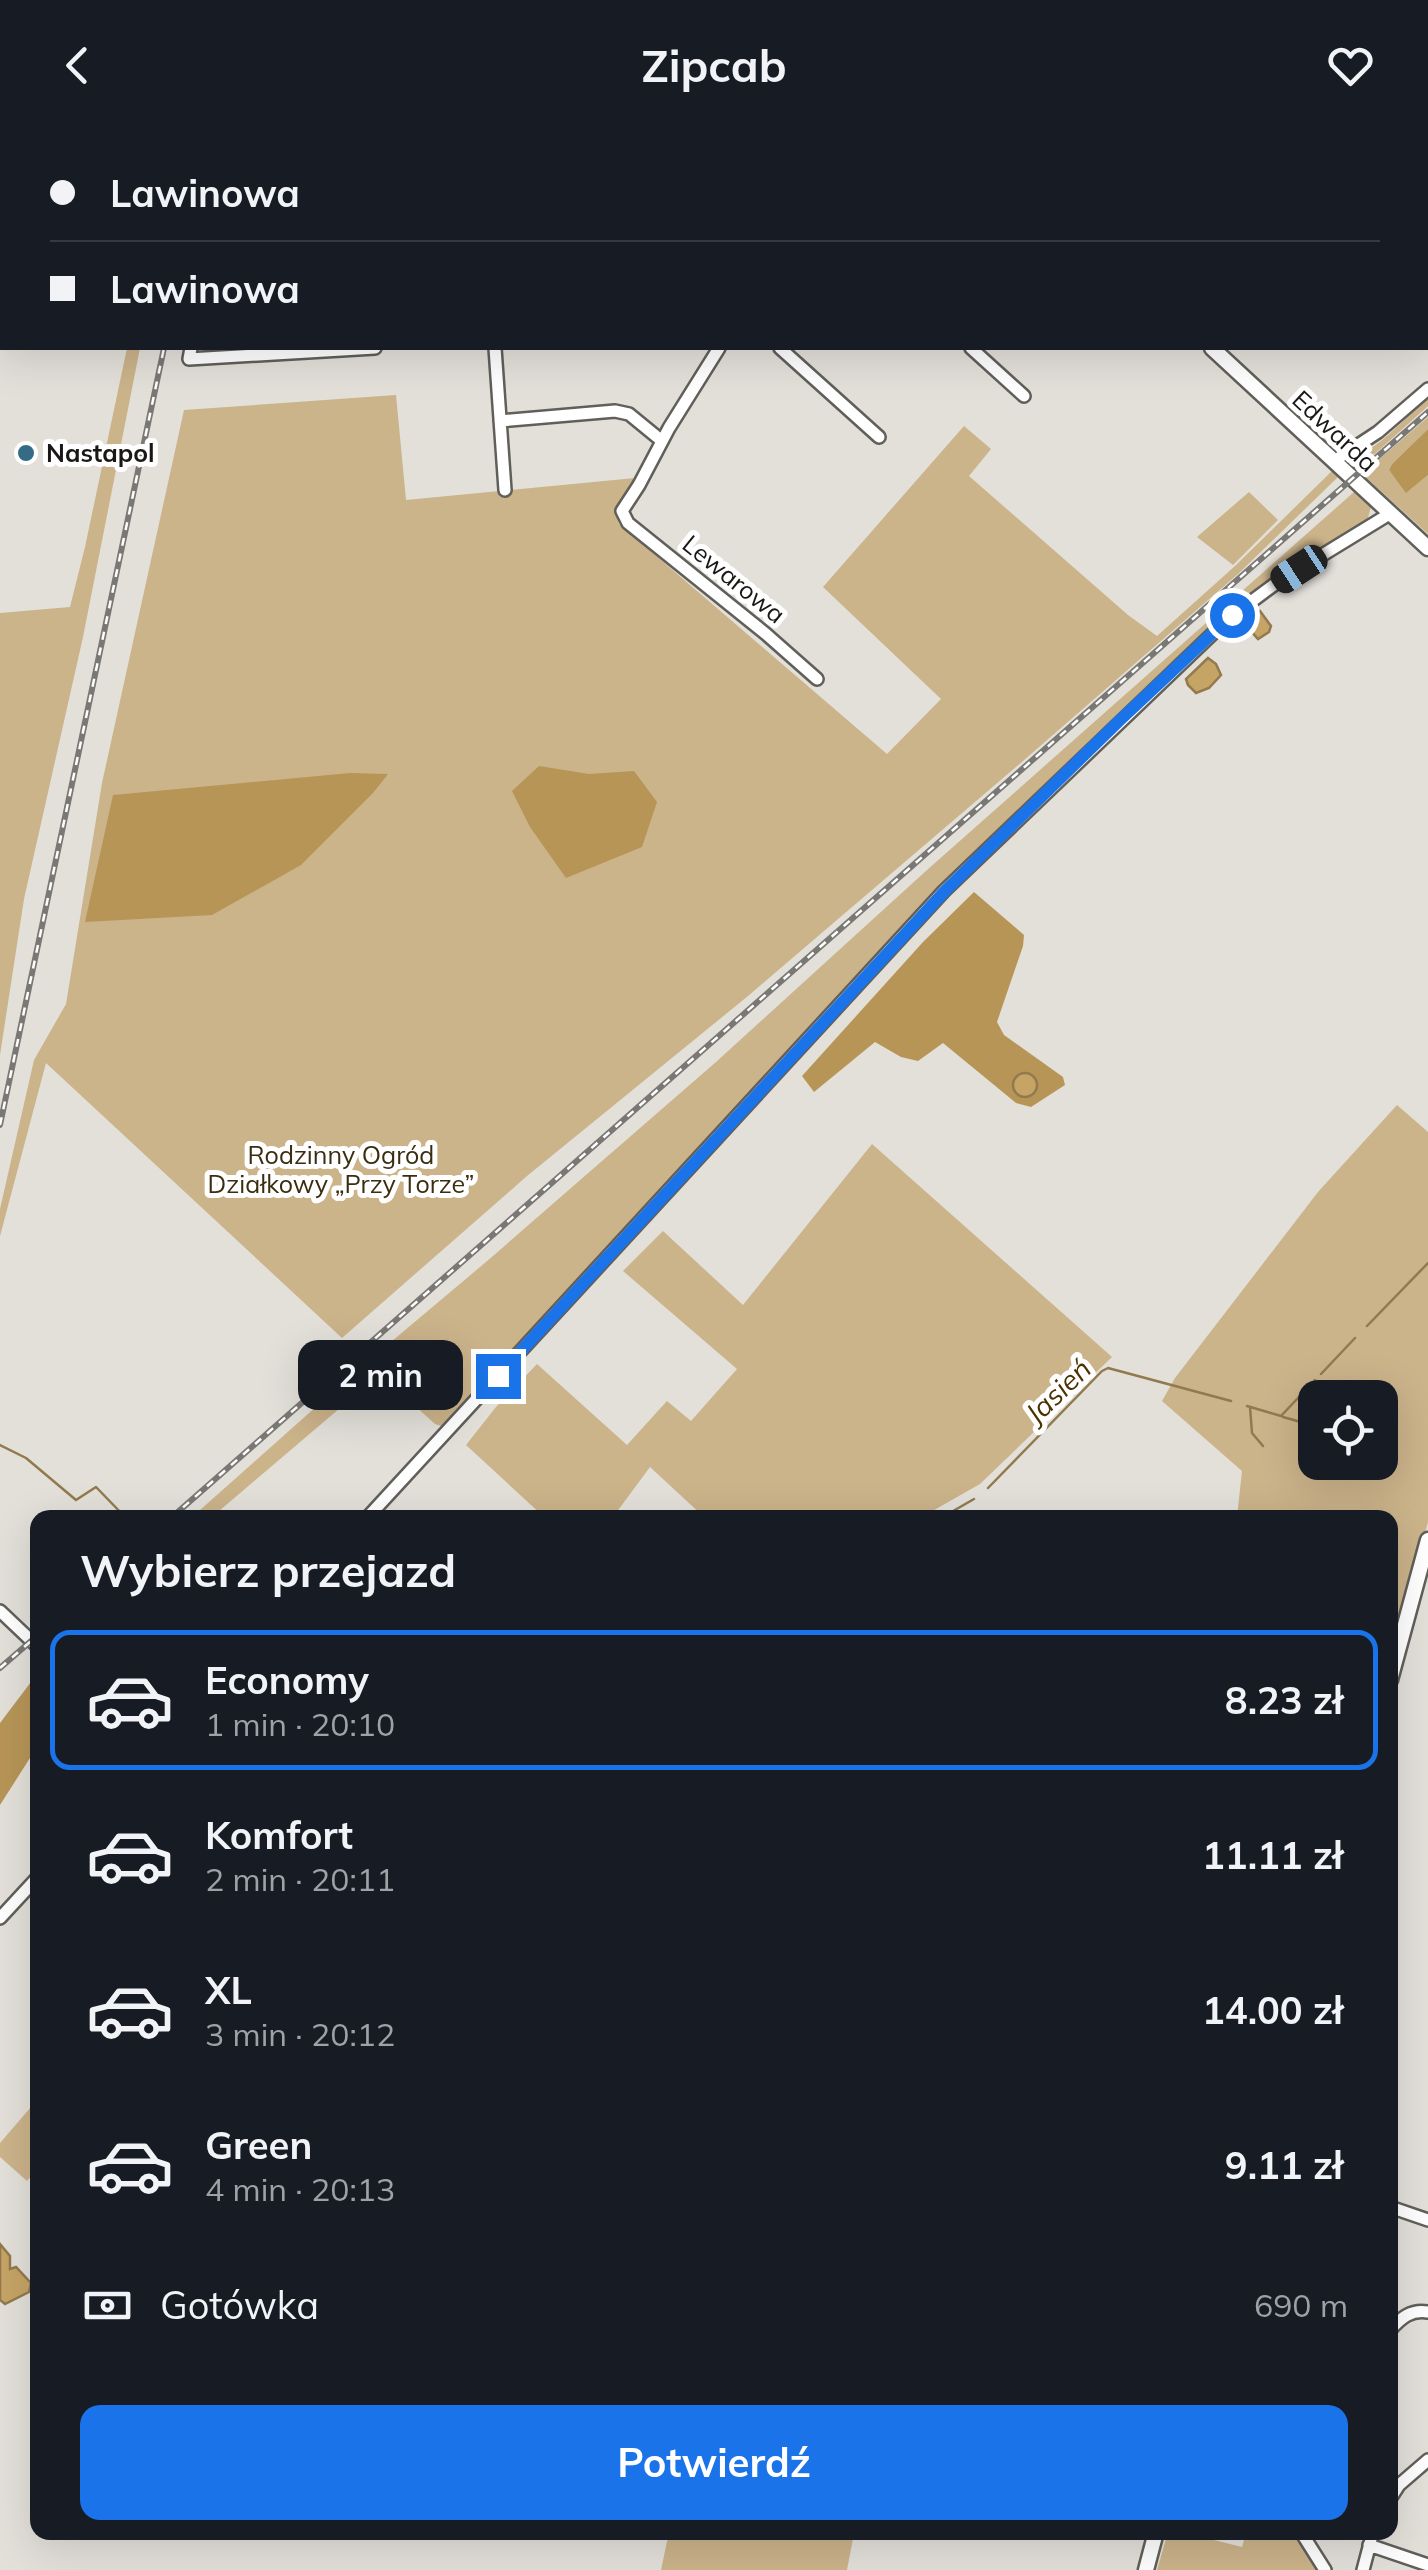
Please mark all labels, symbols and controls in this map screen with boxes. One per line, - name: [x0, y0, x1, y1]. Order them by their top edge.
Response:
- text: Zipcab: [641, 37, 787, 93]
- icon: back: [50, 38, 105, 93]
- icon: heart: [1323, 38, 1378, 93]
- text: Lawinowa: [110, 169, 300, 217]
- text: Lawinowa: [110, 265, 300, 313]
- street label: Edwarda: [1286, 383, 1384, 478]
- place label: Nastapol: [46, 437, 155, 468]
- marker: Nastapol: [15, 442, 37, 464]
- street label: Lewarowa: [677, 528, 792, 629]
- car: [1266, 540, 1332, 598]
- route start: [1210, 593, 1255, 638]
- park label: Rodzinny Ogród Działkowy „Przy Torze”: [208, 1139, 474, 1199]
- callout: 2 min: [298, 1341, 463, 1411]
- water label: Jasień: [1016, 1351, 1098, 1432]
- route end: [476, 1354, 521, 1399]
- text: 2 min: [338, 1355, 423, 1395]
- map controls: [1298, 1380, 1398, 1480]
- button: locate: [1298, 1380, 1398, 1480]
- text: Wybierz przejazd: [80, 1542, 456, 1598]
- icon: car: [85, 1655, 175, 1745]
- text: Economy: [205, 1656, 369, 1704]
- text: 8.23 zł: [1225, 1676, 1343, 1724]
- text: 1 min · 20:10: [205, 1704, 395, 1744]
- icon: car: [85, 1810, 175, 1900]
- text: Komfort: [205, 1811, 353, 1859]
- text: 11.11 zł: [1202, 1831, 1343, 1879]
- text: 2 min · 20:11: [205, 1859, 395, 1899]
- icon: car: [85, 1965, 175, 2055]
- text: XL: [205, 1966, 252, 2014]
- text: 14.00 zł: [1202, 1986, 1343, 2034]
- text: 3 min · 20:12: [205, 2014, 395, 2054]
- icon: car: [85, 2120, 175, 2210]
- text: Green: [205, 2121, 312, 2169]
- text: 9.11 zł: [1225, 2141, 1343, 2189]
- text: 4 min · 20:13: [205, 2169, 395, 2209]
- icon: cash: [80, 2278, 135, 2333]
- text: Gotówka: [160, 2281, 319, 2329]
- text: 690 m: [1254, 2285, 1348, 2325]
- button: Potwierdź: [80, 2405, 1348, 2520]

